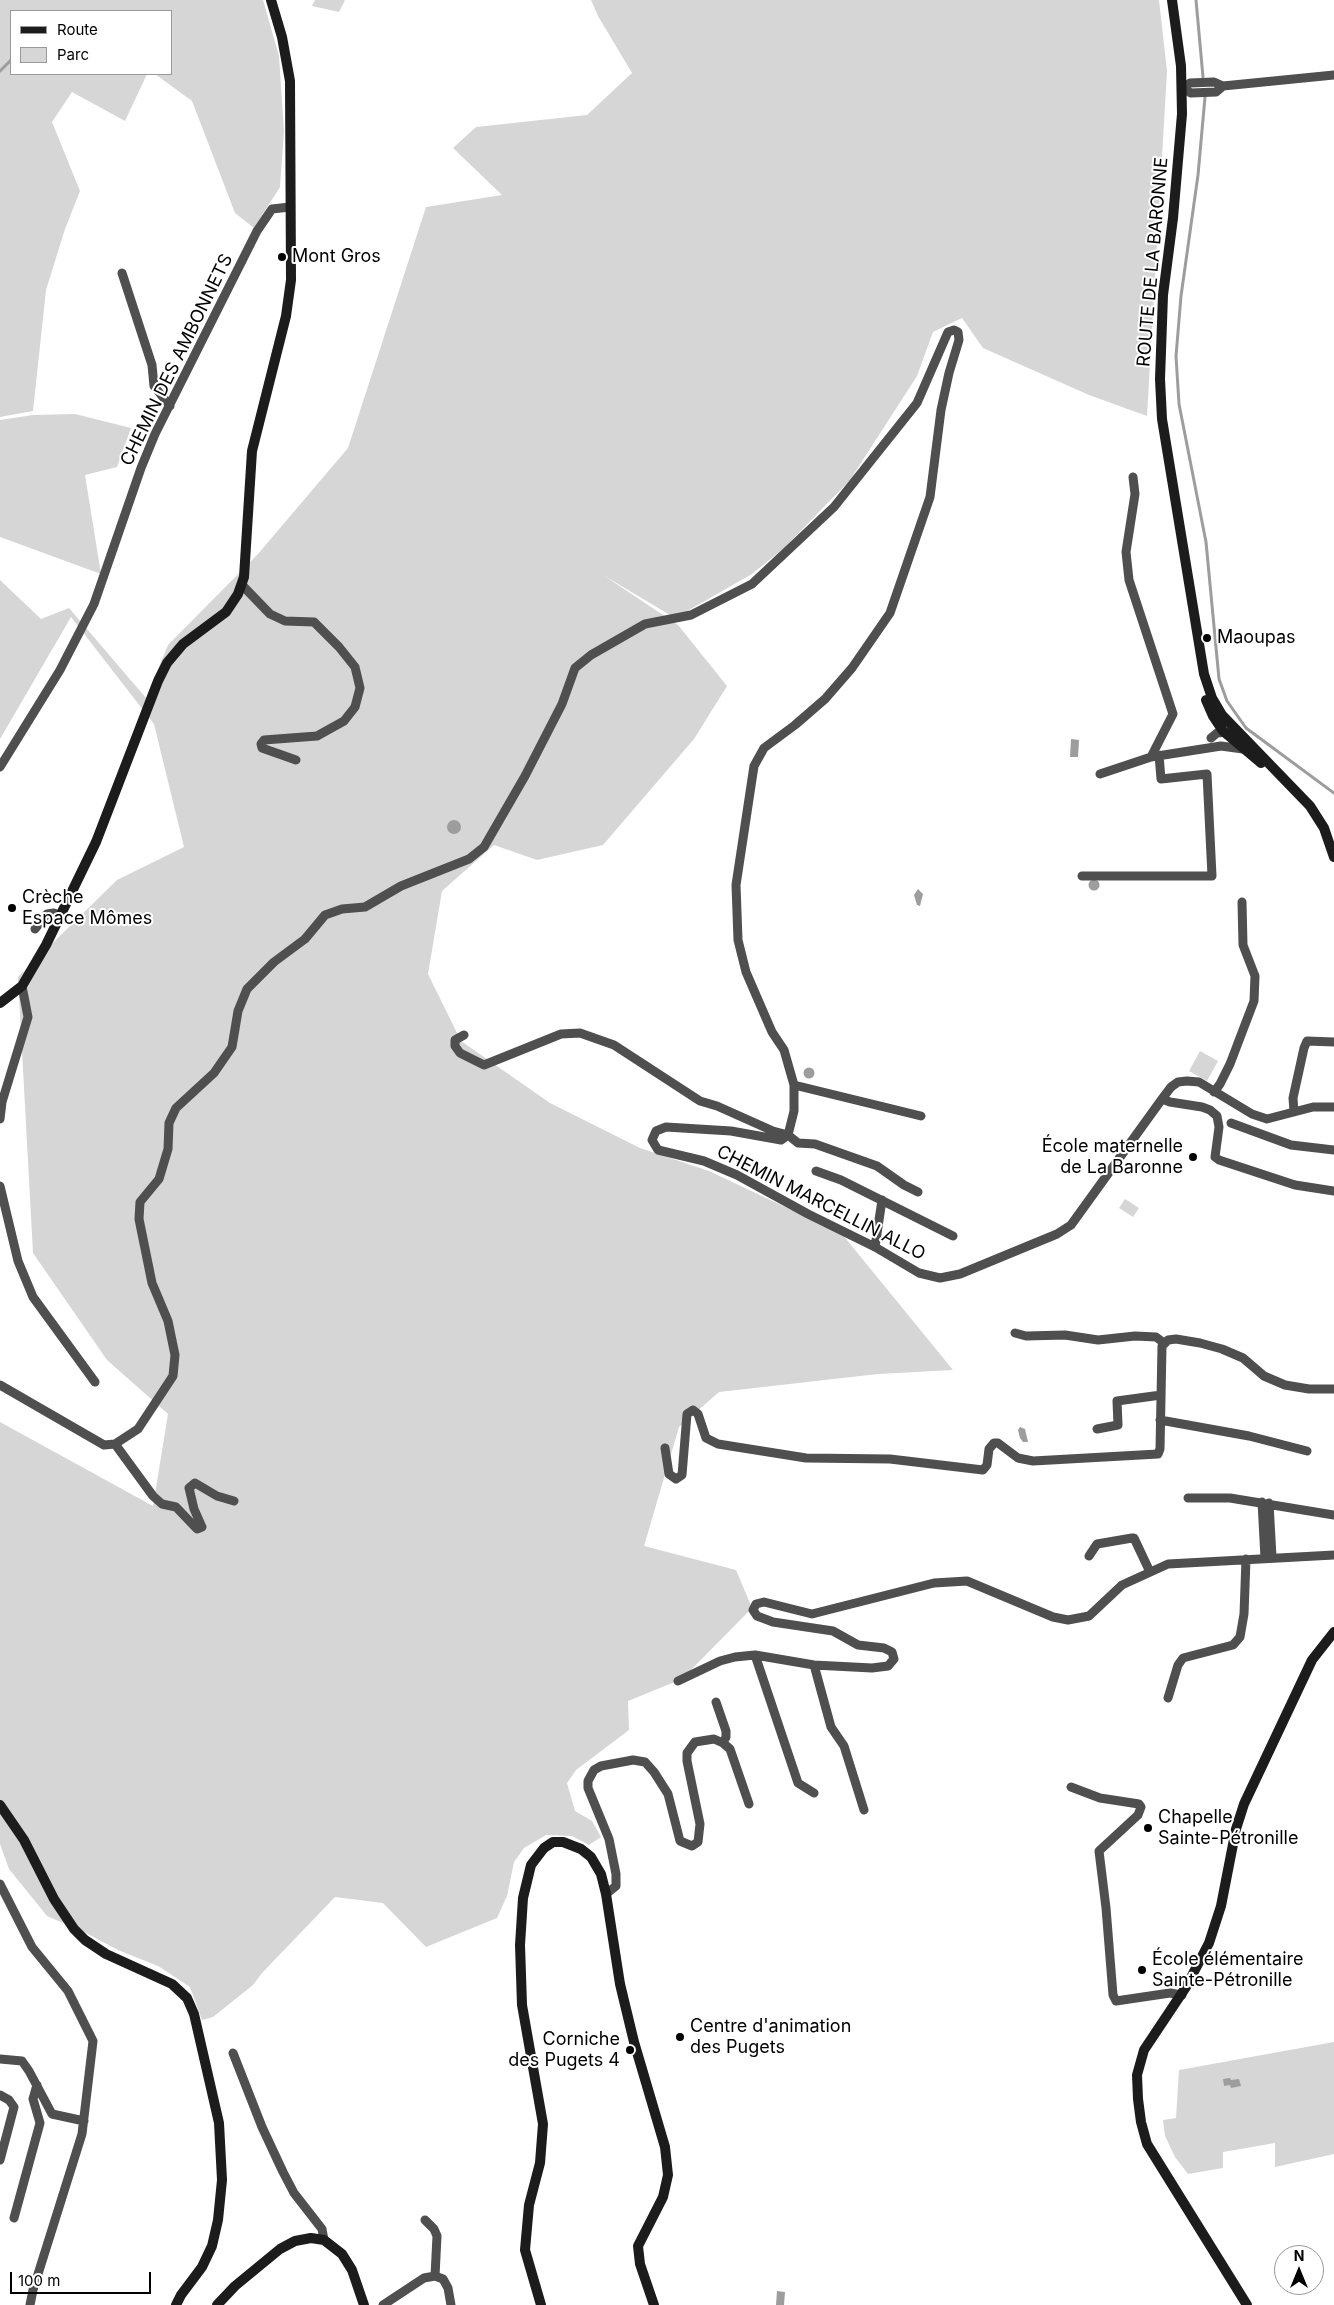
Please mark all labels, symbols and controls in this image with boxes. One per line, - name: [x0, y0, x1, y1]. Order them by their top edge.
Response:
- legend: [10, 10, 172, 75]
- text: Route: [57, 20, 98, 39]
- text: Parc: [57, 45, 89, 64]
- street label: ROUTE DE LA BARONNE: [1133, 156, 1173, 368]
- place label: Mont Gros: [292, 246, 381, 268]
- street label: CHEMIN DES AMBONNETS: [116, 251, 238, 469]
- marker: Mont Gros: [276, 251, 288, 263]
- place label: Maoupas: [1217, 627, 1296, 649]
- marker: Maoupas: [1201, 632, 1213, 644]
- place label: Crèche Espace Mômes: [22, 887, 152, 930]
- marker: Crèche Espace Mômes: [6, 902, 18, 914]
- place label: École maternelle de La Baronne: [1042, 1136, 1183, 1178]
- street label: CHEMIN MARCELLIN ALLO: [713, 1141, 929, 1265]
- marker: École maternelle de La Baronne: [1187, 1151, 1199, 1163]
- place label: Chapelle Sainte-Pétronille: [1158, 1807, 1298, 1850]
- marker: Chapelle Sainte-Pétronille: [1142, 1822, 1154, 1834]
- place label: École élémentaire Sainte-Pétronille: [1152, 1949, 1303, 1992]
- marker: École élémentaire Sainte-Pétronille: [1136, 1964, 1148, 1976]
- place label: Centre d'animation des Pugets: [690, 2016, 851, 2058]
- place label: Corniche des Pugets 4: [508, 2029, 620, 2072]
- marker: Centre d'animation des Pugets: [674, 2031, 686, 2043]
- marker: Corniche des Pugets 4: [624, 2044, 636, 2056]
- north arrow: [1274, 2245, 1324, 2295]
- text: N: [1294, 2247, 1304, 2264]
- scale bar: [12, 2262, 154, 2294]
- text: 100 m: [18, 2271, 60, 2290]

